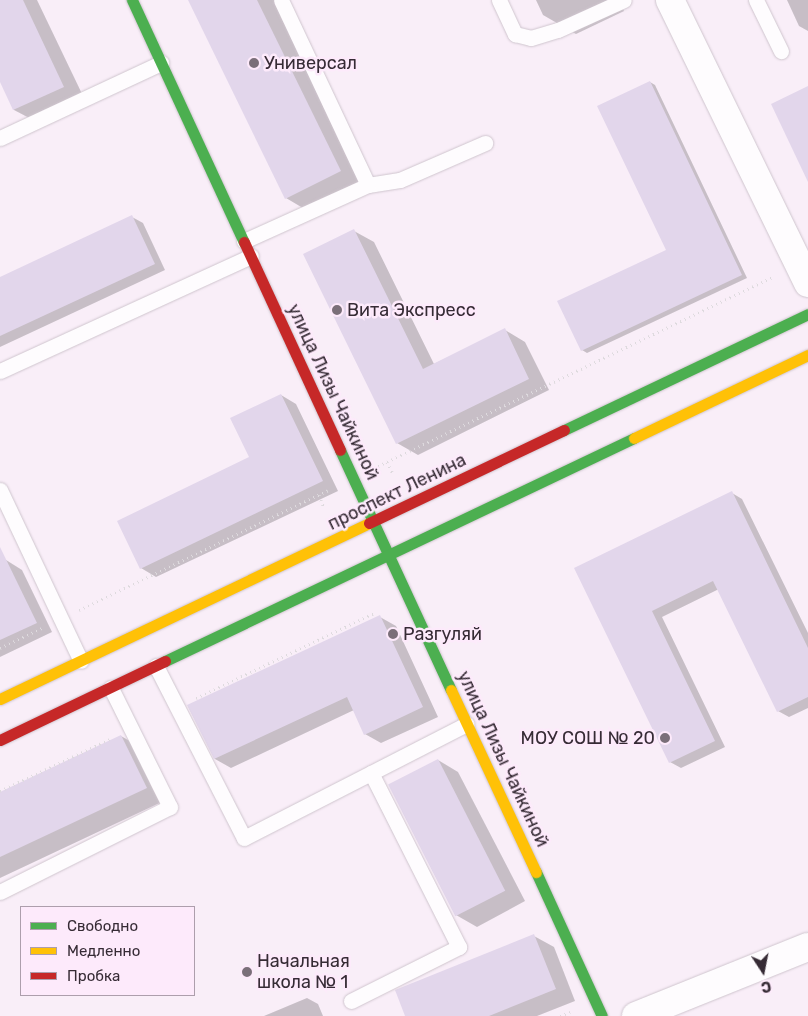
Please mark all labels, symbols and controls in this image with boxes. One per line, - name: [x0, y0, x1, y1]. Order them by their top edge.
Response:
- place label: Универсал: [264, 52, 357, 74]
- marker: Универсал: [248, 57, 260, 69]
- place label: Вита Экспресс: [347, 299, 476, 321]
- street label: улица Лизы Чайкиной: [283, 301, 383, 483]
- marker: Вита Экспресс: [331, 304, 343, 316]
- street label: проспект Ленина: [324, 449, 470, 535]
- place label: Разгуляй: [403, 623, 482, 645]
- marker: Разгуляй: [387, 628, 399, 640]
- street label: улица Лизы Чайкиной: [453, 668, 553, 850]
- place label: МОУ СОШ № 20: [521, 727, 655, 749]
- marker: МОУ СОШ № 20: [659, 732, 671, 744]
- legend: [20, 906, 195, 996]
- text: Свободно: [67, 917, 138, 935]
- text: Медленно: [67, 942, 140, 960]
- north arrow: [738, 946, 788, 996]
- place label: Начальная школа № 1: [257, 951, 350, 994]
- marker: Начальная школа № 1: [241, 966, 253, 978]
- text: Пробка: [67, 967, 120, 985]
- text: С: [760, 977, 772, 995]

